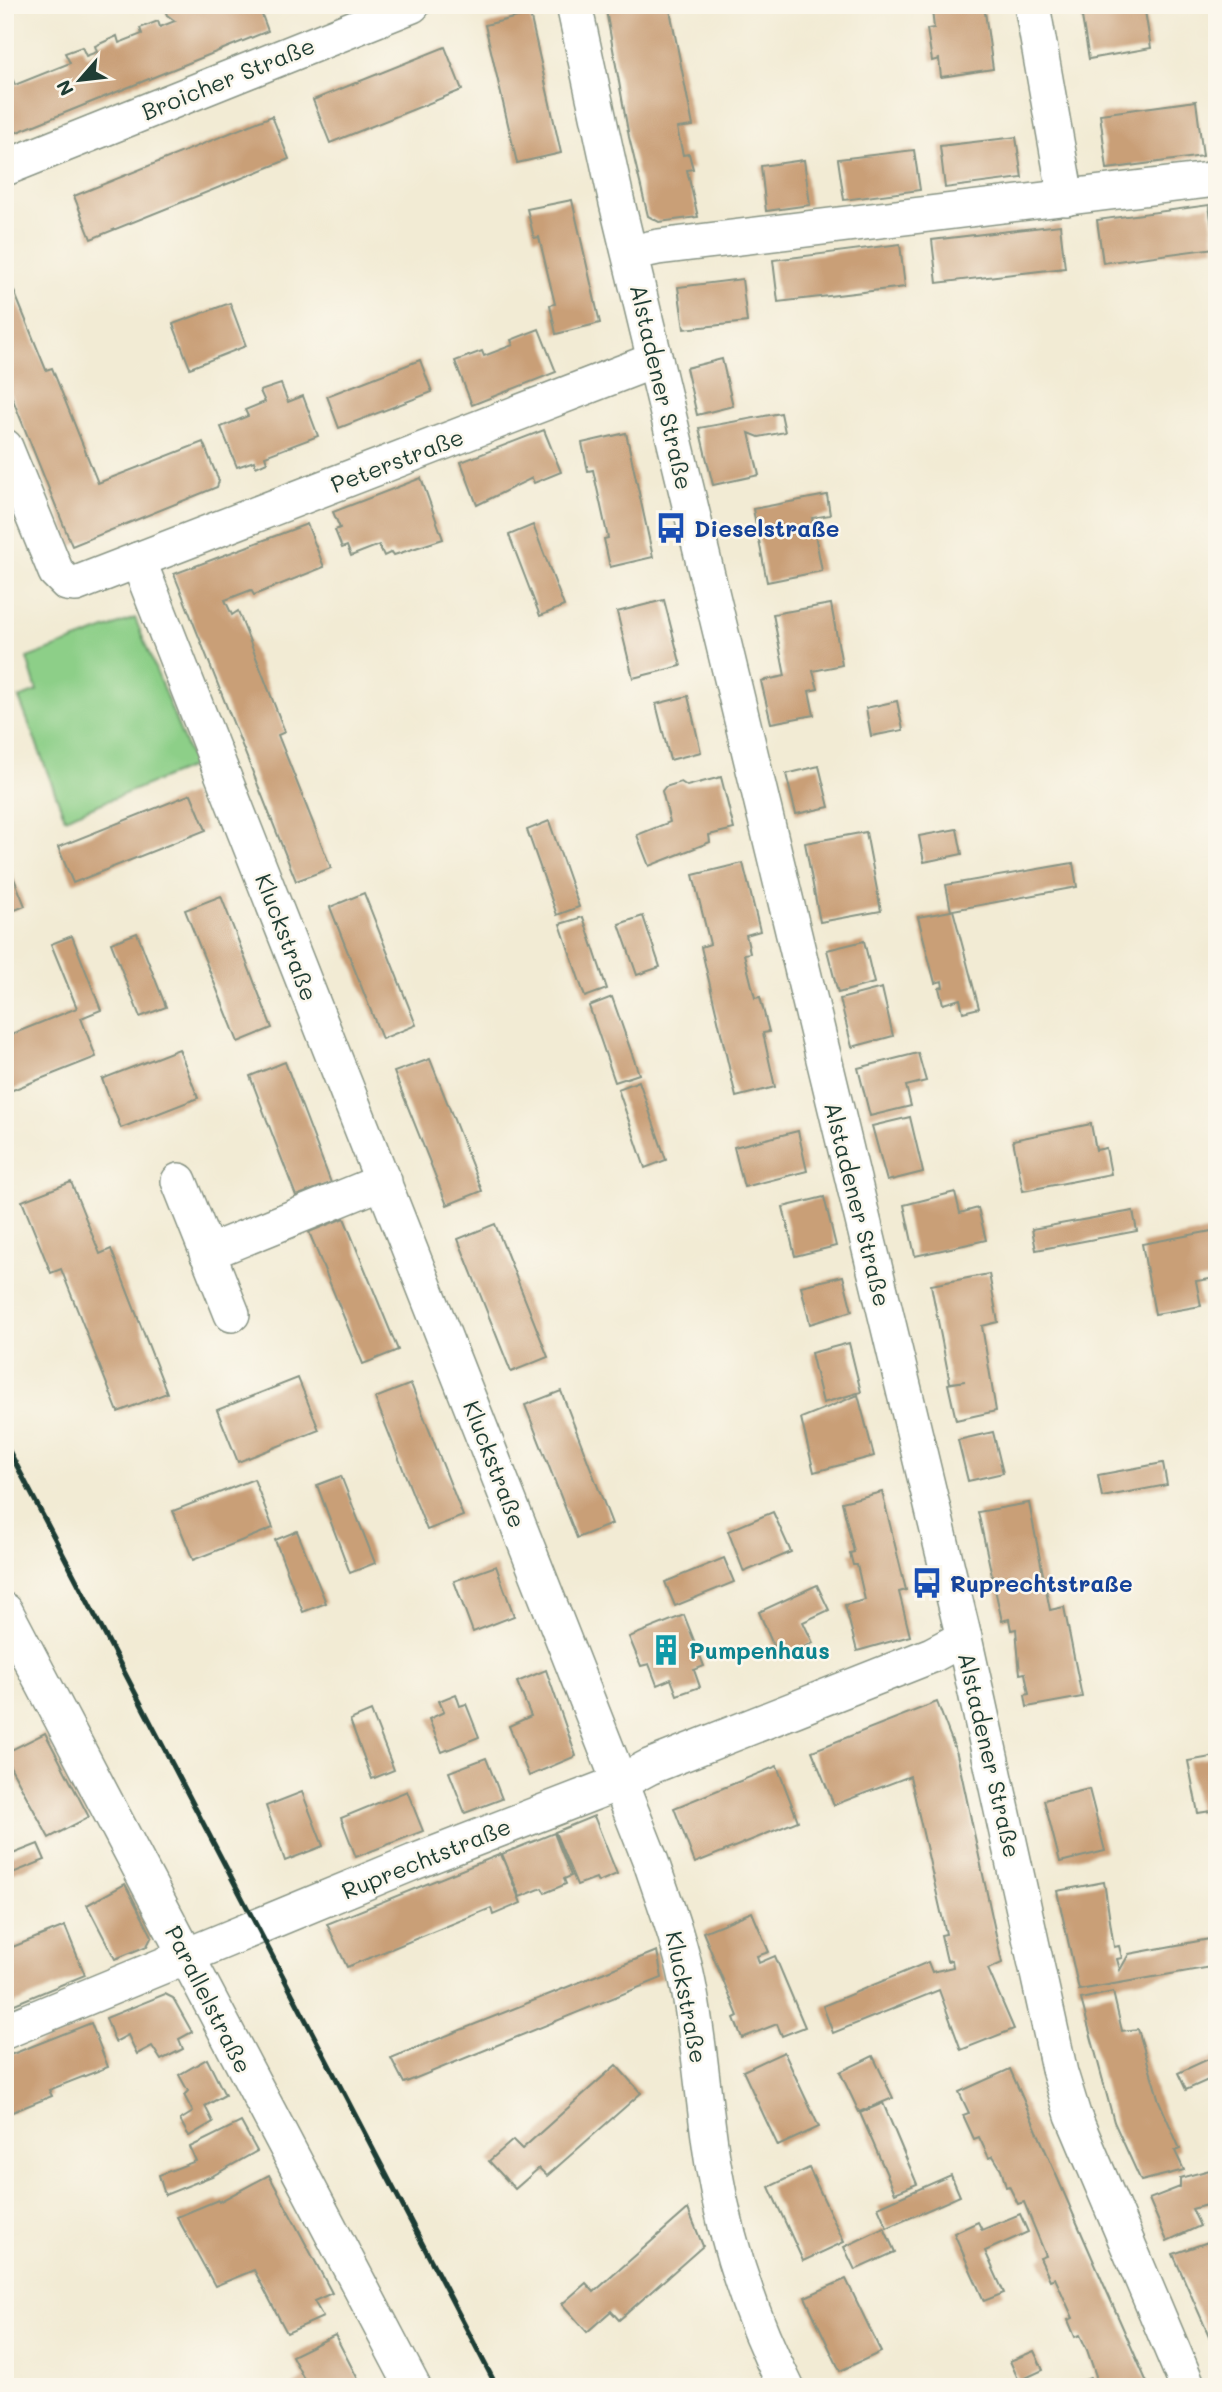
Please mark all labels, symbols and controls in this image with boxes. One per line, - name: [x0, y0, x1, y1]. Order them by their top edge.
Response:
- street label: Broicher Straße: [137, 30, 319, 126]
- north arrow: [46, 46, 116, 116]
- text: N: [50, 76, 79, 100]
- street label: Alstadener Straße: [624, 281, 700, 493]
- street label: Peterstraße: [326, 421, 468, 499]
- bus stop icon: Dieselstraße: [654, 511, 688, 545]
- place label: Dieselstraße: [694, 513, 840, 543]
- street label: Kluckstraße: [249, 869, 325, 1005]
- street label: Alstadener Straße: [818, 1099, 898, 1309]
- street label: Kluckstraße: [457, 1396, 533, 1532]
- bus stop icon: Ruprechtstraße: [910, 1566, 944, 1600]
- place label: Ruprechtstraße: [950, 1568, 1133, 1598]
- building icon: Pumpenhaus: [649, 1633, 683, 1667]
- place label: Pumpenhaus: [689, 1635, 830, 1665]
- street label: Alstadener Straße: [952, 1649, 1028, 1861]
- street label: Ruprechtstraße: [337, 1810, 515, 1906]
- street label: Parallelstraße: [159, 1920, 259, 2078]
- street label: Kluckstraße: [659, 1928, 715, 2066]

